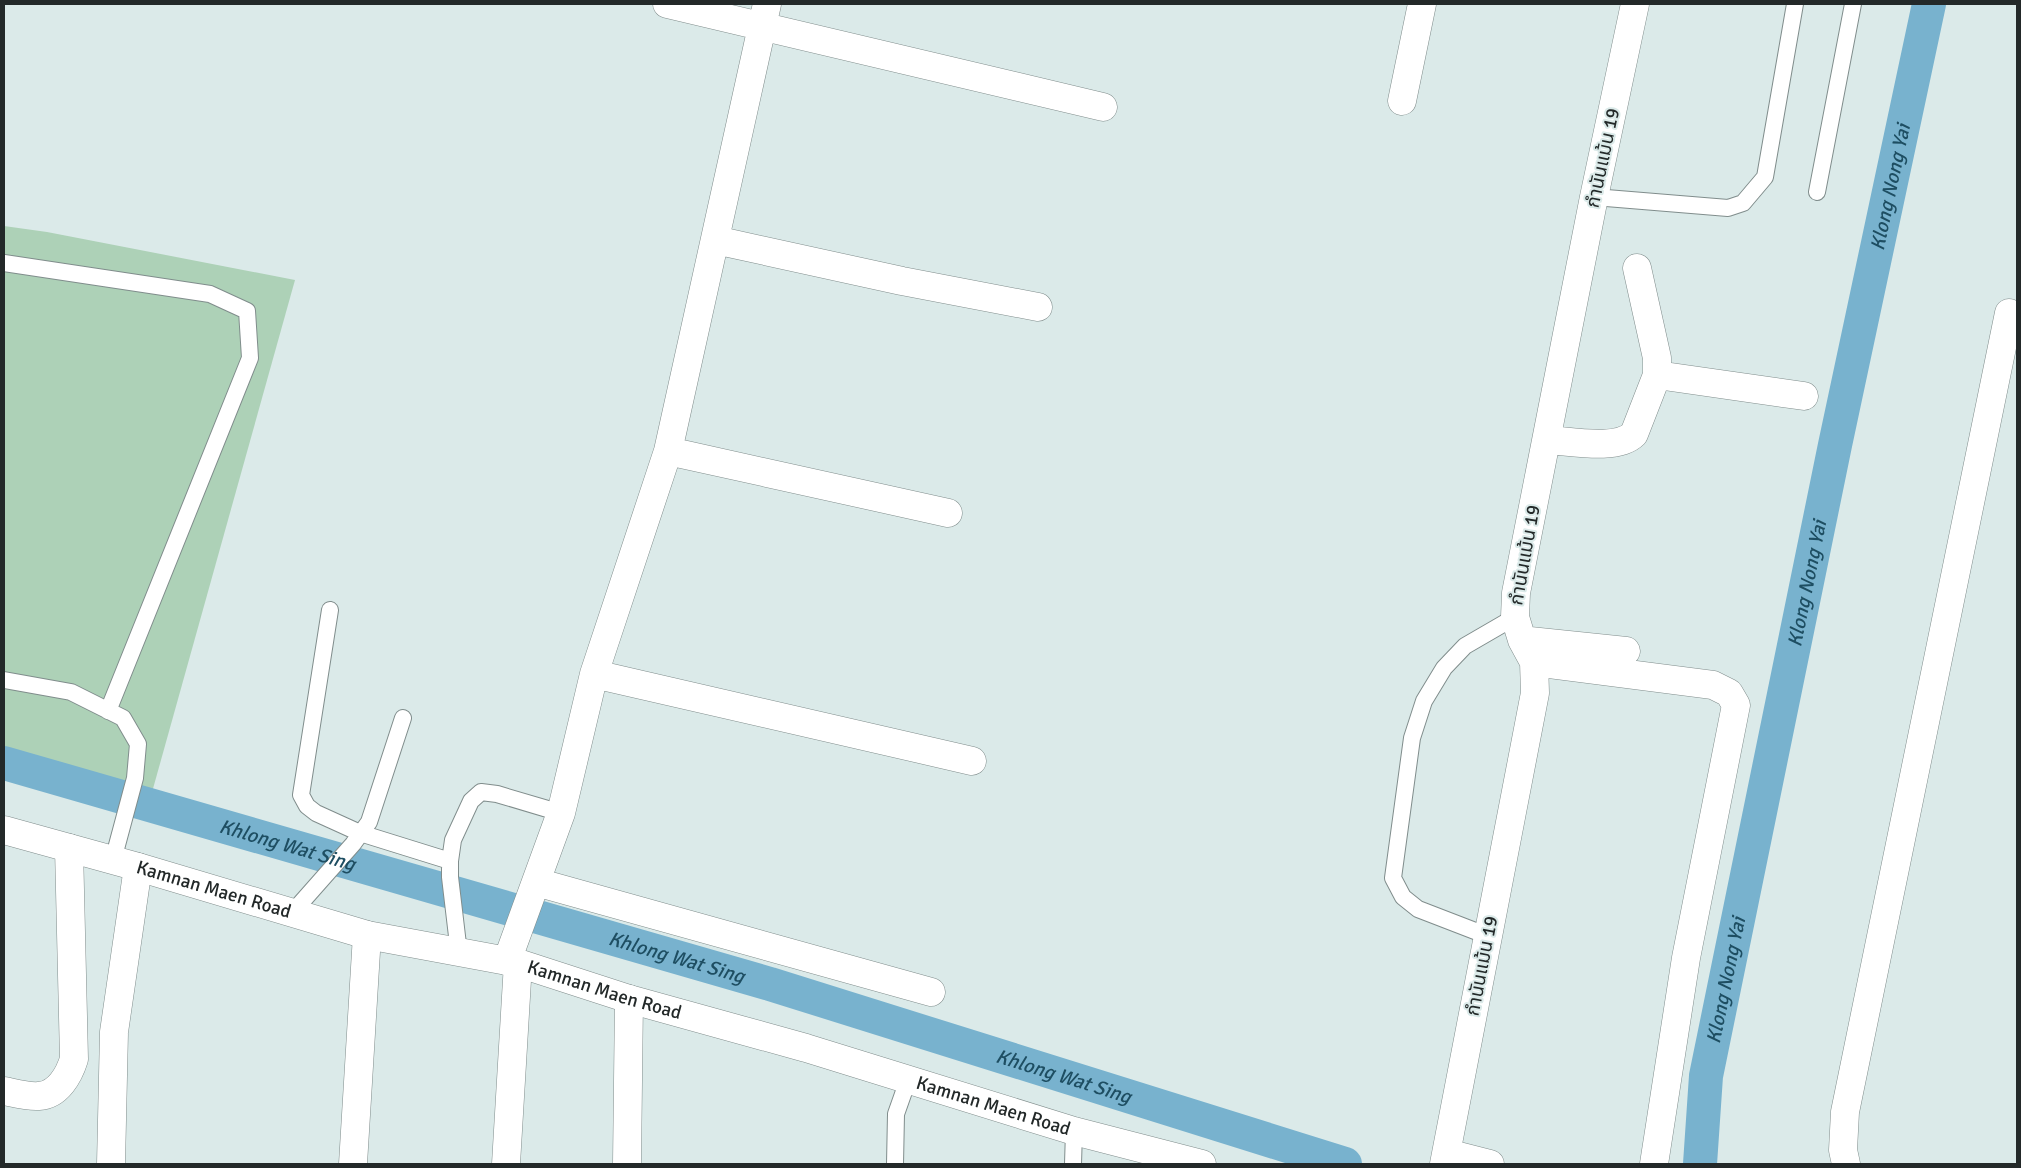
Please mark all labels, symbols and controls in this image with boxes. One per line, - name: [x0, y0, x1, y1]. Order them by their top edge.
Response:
- street label: กำนันแม้น 19: [1581, 106, 1625, 210]
- water label: Klong Nong Yai: [1864, 120, 1916, 253]
- street label: กำนันแม้น 19: [1504, 503, 1546, 607]
- water label: Klong Nong Yai: [1782, 516, 1832, 649]
- water label: Khlong Wat Sing: [217, 813, 360, 877]
- street label: Kamnan Maen Road: [133, 855, 294, 924]
- water label: Klong Nong Yai: [1700, 913, 1751, 1046]
- street label: กำนันแม้น 19: [1461, 914, 1503, 1018]
- water label: Khlong Wat Sing: [606, 926, 749, 989]
- street label: Kamnan Maen Road: [524, 955, 684, 1025]
- water label: Khlong Wat Sing: [993, 1043, 1136, 1109]
- street label: Kamnan Maen Road: [913, 1071, 1074, 1141]

